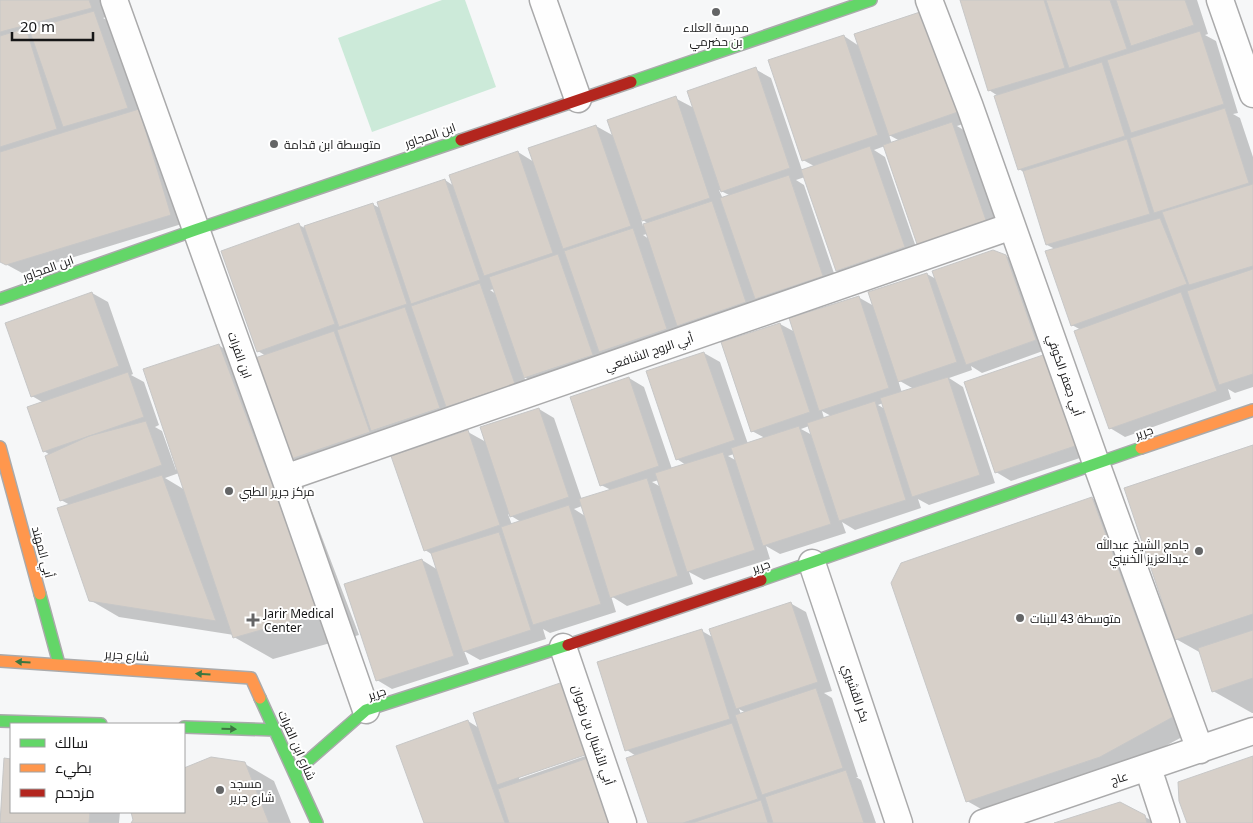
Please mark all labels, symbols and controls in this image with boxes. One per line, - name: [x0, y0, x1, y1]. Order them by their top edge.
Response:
- marker: مدرسة العلاء بن حضرمي: [710, 6, 722, 18]
- scale bar: [12, 10, 94, 42]
- text: 20 m: [20, 16, 55, 36]
- place label: مدرسة العلاء بن حضرمي: [683, 19, 749, 52]
- street label: ابن المجاور: [401, 118, 458, 152]
- place label: متوسطة ابن قدامة: [284, 136, 381, 153]
- marker: متوسطة ابن قدامة: [268, 138, 280, 150]
- street label: ابن المجاور: [19, 251, 76, 285]
- street label: ابن الفرات: [224, 329, 256, 381]
- street label: أبي الروح الشافعي: [602, 329, 696, 377]
- street label: أبي جعفر الكوفي: [1041, 332, 1087, 419]
- street label: جرير: [1132, 421, 1155, 443]
- place label: مركز جرير الطبي: [239, 483, 315, 502]
- marker: مركز جرير الطبي: [223, 485, 235, 497]
- street label: أبي المهند: [26, 524, 58, 580]
- place label: جامع الشيخ عبدالله عبدالعزيز الخنيني: [1096, 536, 1189, 569]
- marker: جامع الشيخ عبدالله عبدالعزيز الخنيني: [1193, 545, 1205, 557]
- street label: جرير: [749, 555, 772, 577]
- place label: Jarir Medical Center: [263, 605, 334, 636]
- place label: متوسطة 43 للبنات: [1030, 610, 1121, 627]
- marker: متوسطة 43 للبنات: [1014, 612, 1026, 624]
- marker: Jarir Medical Center: [246, 613, 260, 627]
- street label: شارع جرير: [103, 645, 150, 665]
- one-way arrow: [15, 658, 31, 666]
- street label: بكر القشيري: [836, 662, 874, 725]
- one-way arrow: [195, 670, 211, 678]
- street label: جرير: [365, 682, 388, 704]
- street label: أبي الأشبال بن رضوان: [566, 683, 618, 788]
- street label: شارع ابن الفرات: [274, 707, 320, 783]
- legend: [10, 723, 185, 813]
- one-way arrow: [222, 725, 238, 733]
- text: سالك: [55, 732, 88, 752]
- text: بطيء: [55, 757, 92, 780]
- street label: عاج: [1108, 767, 1130, 789]
- place label: مسجد شارع جرير: [229, 775, 274, 806]
- text: مزدحم: [55, 782, 95, 803]
- marker: مسجد شارع جرير: [214, 784, 226, 796]

